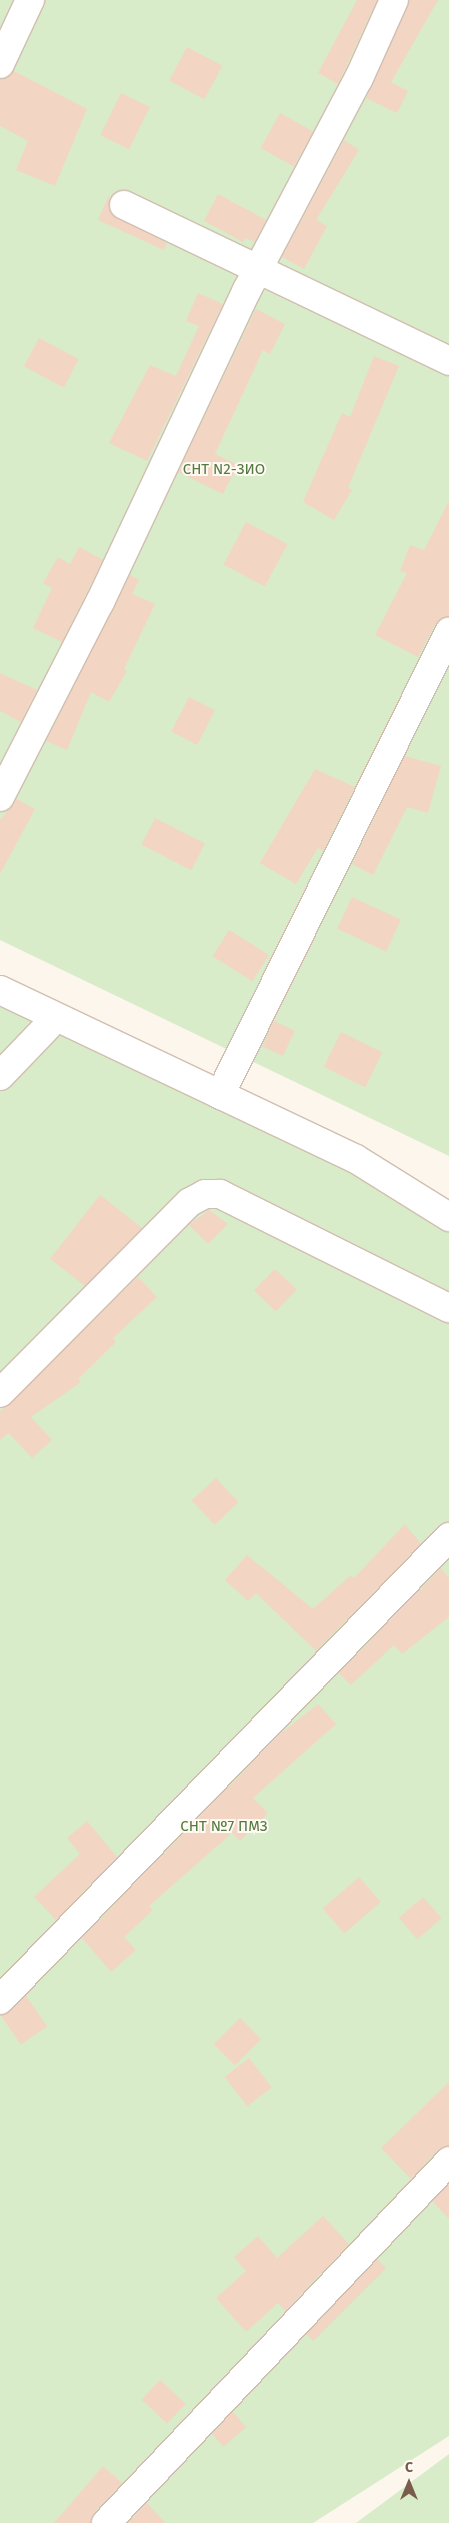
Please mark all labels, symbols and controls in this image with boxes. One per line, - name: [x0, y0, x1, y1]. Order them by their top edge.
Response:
- park label: СНТ N2-ЗИО: [183, 461, 265, 479]
- park label: СНТ №7 ПМЗ: [180, 1818, 268, 1836]
- north arrow: [384, 2458, 434, 2508]
- text: С: [405, 2459, 413, 2476]

